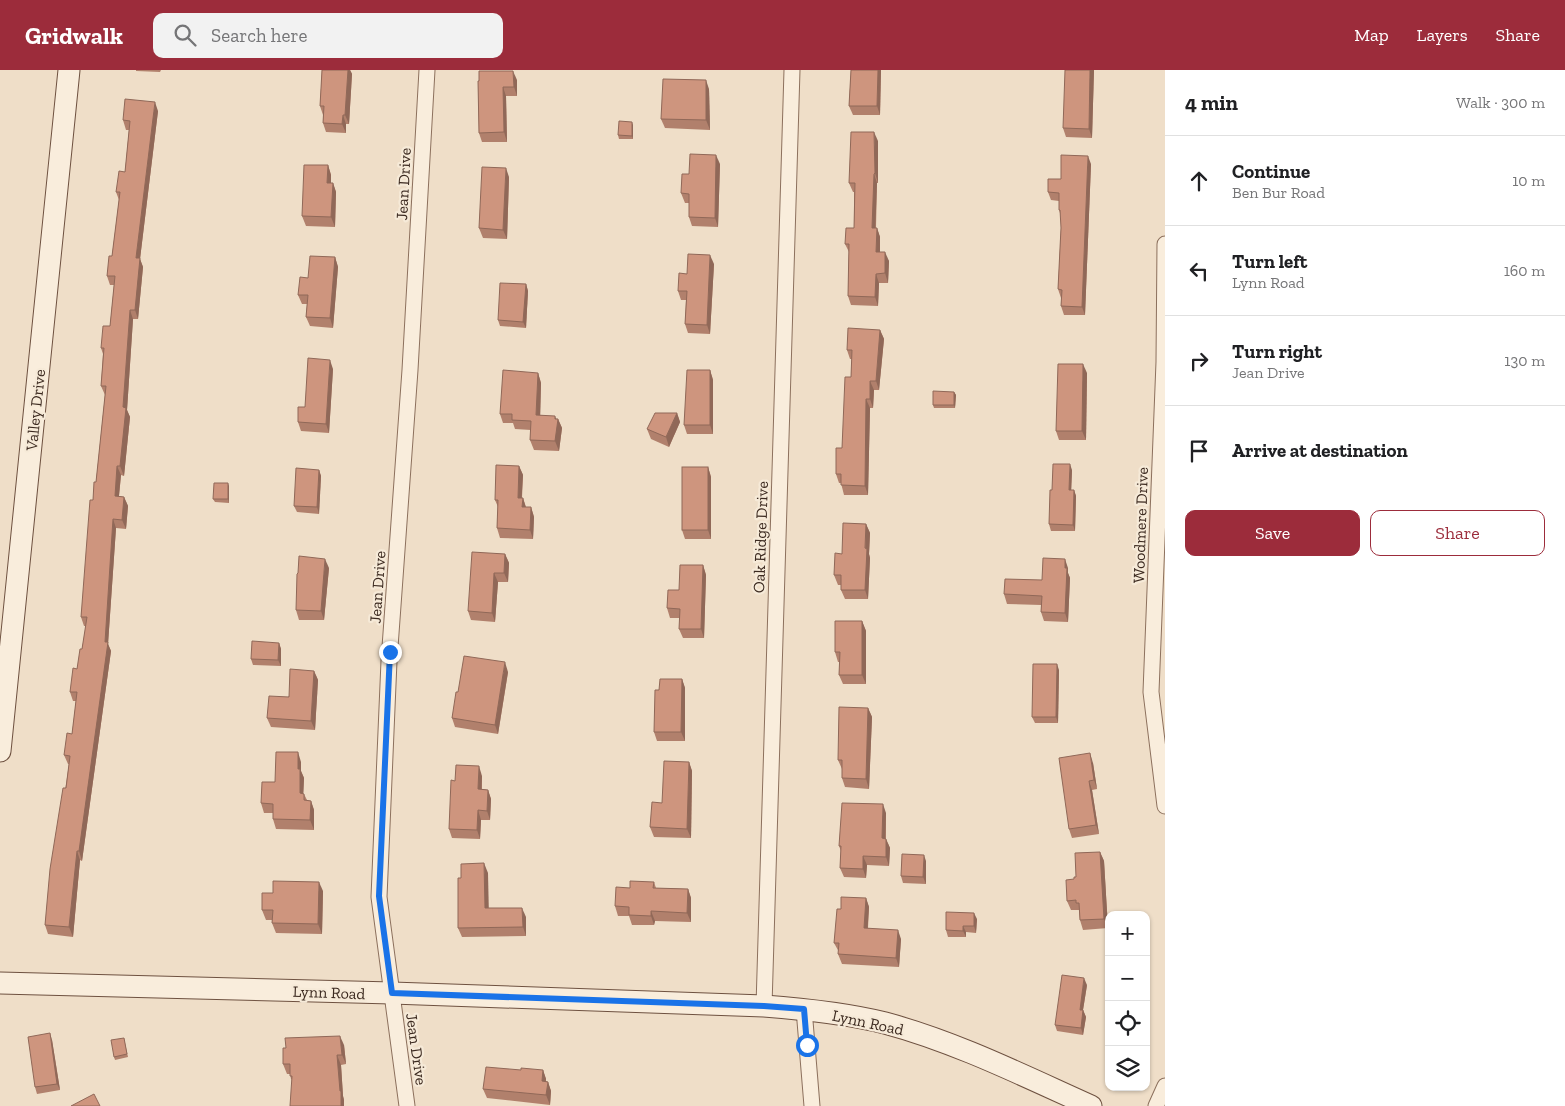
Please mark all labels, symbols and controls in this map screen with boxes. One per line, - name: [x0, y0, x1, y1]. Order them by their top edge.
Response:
- search box: [153, 13, 503, 58]
- text: Gridwalk: [25, 21, 123, 50]
- icon: search: [171, 21, 199, 49]
- text: Search here: [211, 24, 307, 47]
- text: Map: [1354, 24, 1389, 46]
- text: Layers: [1417, 24, 1468, 46]
- text: Share: [1496, 24, 1540, 46]
- text: 4 min: [1185, 90, 1238, 115]
- text: Walk · 300 m: [1456, 93, 1545, 112]
- street label: Jean Drive: [392, 147, 415, 221]
- text: Continue: [1232, 160, 1310, 183]
- icon: ahead: [1185, 167, 1213, 195]
- text: 10 m: [1512, 171, 1545, 190]
- text: Ben Bur Road: [1232, 183, 1325, 202]
- text: Turn left: [1232, 250, 1307, 273]
- icon: left: [1185, 257, 1213, 285]
- text: 160 m: [1504, 261, 1545, 280]
- text: Lynn Road: [1232, 273, 1305, 292]
- text: Turn right: [1232, 340, 1322, 363]
- icon: right: [1185, 347, 1213, 375]
- text: 130 m: [1504, 351, 1545, 370]
- text: Jean Drive: [1232, 363, 1305, 382]
- street label: Valley Drive: [22, 368, 49, 453]
- icon: arrive: [1185, 437, 1213, 465]
- text: Arrive at destination: [1232, 439, 1408, 462]
- street label: Woodmere Drive: [1129, 467, 1152, 583]
- street label: Oak Ridge Drive: [749, 481, 772, 593]
- button: Save: [1185, 510, 1360, 556]
- button: Share: [1370, 510, 1545, 556]
- street label: Jean Drive: [365, 550, 390, 624]
- route end: [379, 641, 402, 664]
- map controls: [1105, 911, 1150, 1091]
- button: +: [1105, 911, 1150, 956]
- button: −: [1105, 956, 1150, 1001]
- street label: Lynn Road: [292, 982, 366, 1003]
- button: locate: [1105, 1001, 1150, 1046]
- street label: Lynn Road: [830, 1006, 906, 1039]
- street label: Jean Drive: [402, 1012, 431, 1086]
- route start: [796, 1034, 819, 1057]
- button: layers: [1105, 1046, 1150, 1091]

